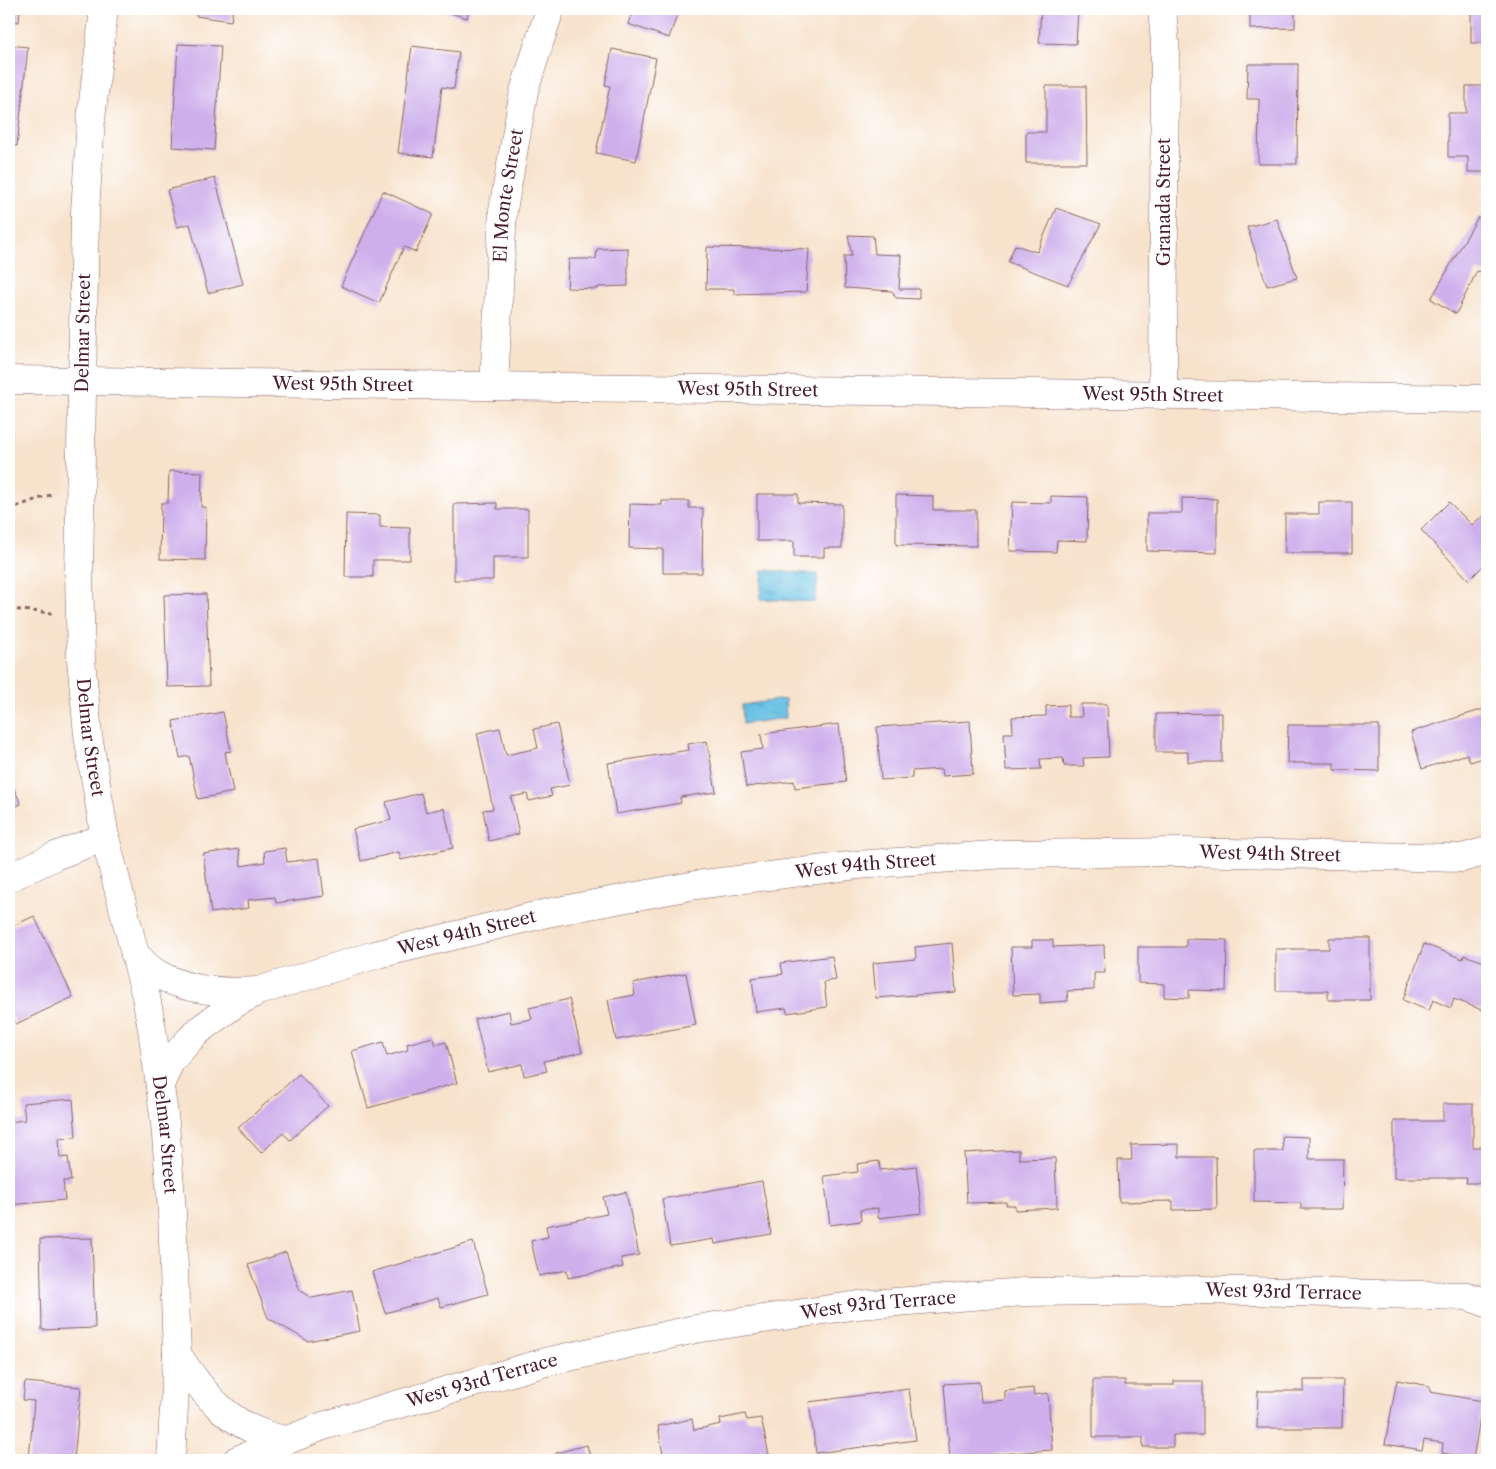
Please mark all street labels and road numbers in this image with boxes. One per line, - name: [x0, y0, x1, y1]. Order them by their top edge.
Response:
- street label: El Monte Street: [489, 126, 528, 263]
- street label: Granada Street: [1153, 137, 1175, 266]
- street label: Delmar Street: [71, 273, 95, 393]
- street label: West 95th Street: [271, 372, 414, 396]
- street label: West 95th Street: [676, 378, 819, 401]
- street label: West 95th Street: [1081, 383, 1224, 407]
- street label: Delmar Street: [72, 677, 109, 799]
- street label: West 94th Street: [1198, 841, 1342, 866]
- street label: West 94th Street: [793, 848, 938, 884]
- street label: West 94th Street: [394, 905, 539, 960]
- street label: Delmar Street: [148, 1074, 182, 1196]
- street label: West 93rd Terrace: [1204, 1279, 1362, 1305]
- street label: West 93rd Terrace: [798, 1286, 957, 1324]
- street label: West 93rd Terrace: [403, 1349, 560, 1413]

